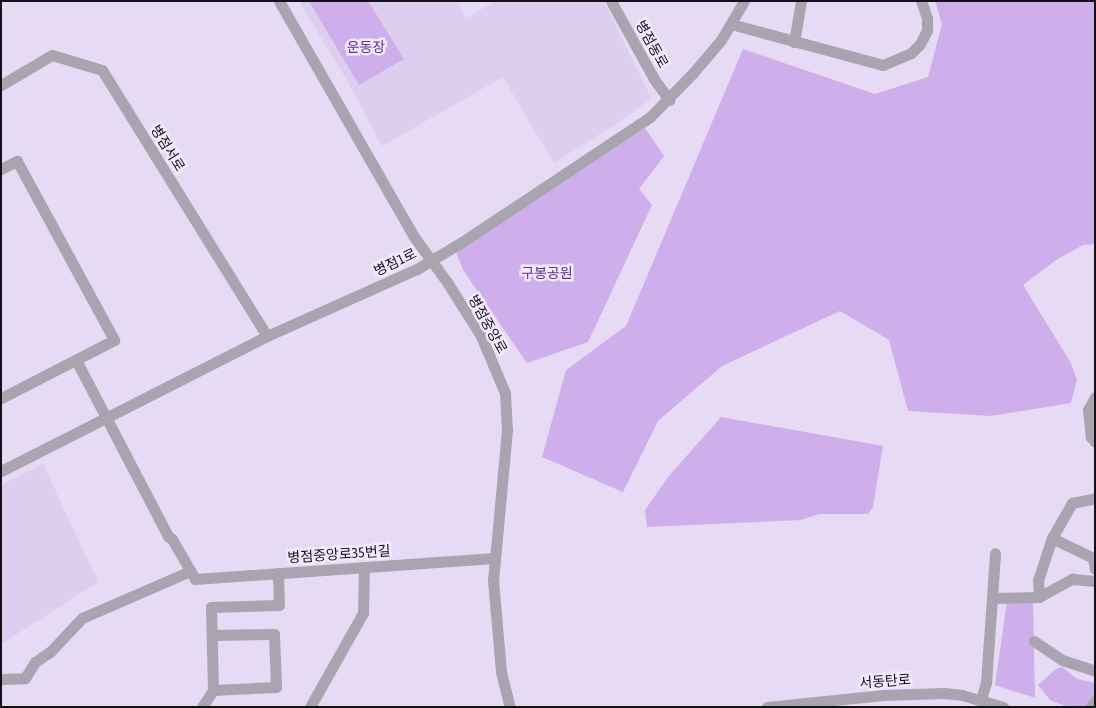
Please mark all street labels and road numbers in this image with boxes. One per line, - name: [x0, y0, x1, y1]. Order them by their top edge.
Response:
- street label: 병점동로: [632, 17, 672, 71]
- street label: 병점서로: [147, 122, 189, 174]
- street label: 병점1로: [371, 245, 419, 279]
- street label: 병점중앙로: [465, 292, 511, 356]
- street label: 병점중앙로35번길: [287, 542, 391, 566]
- street label: 서동탄로: [859, 671, 911, 691]

